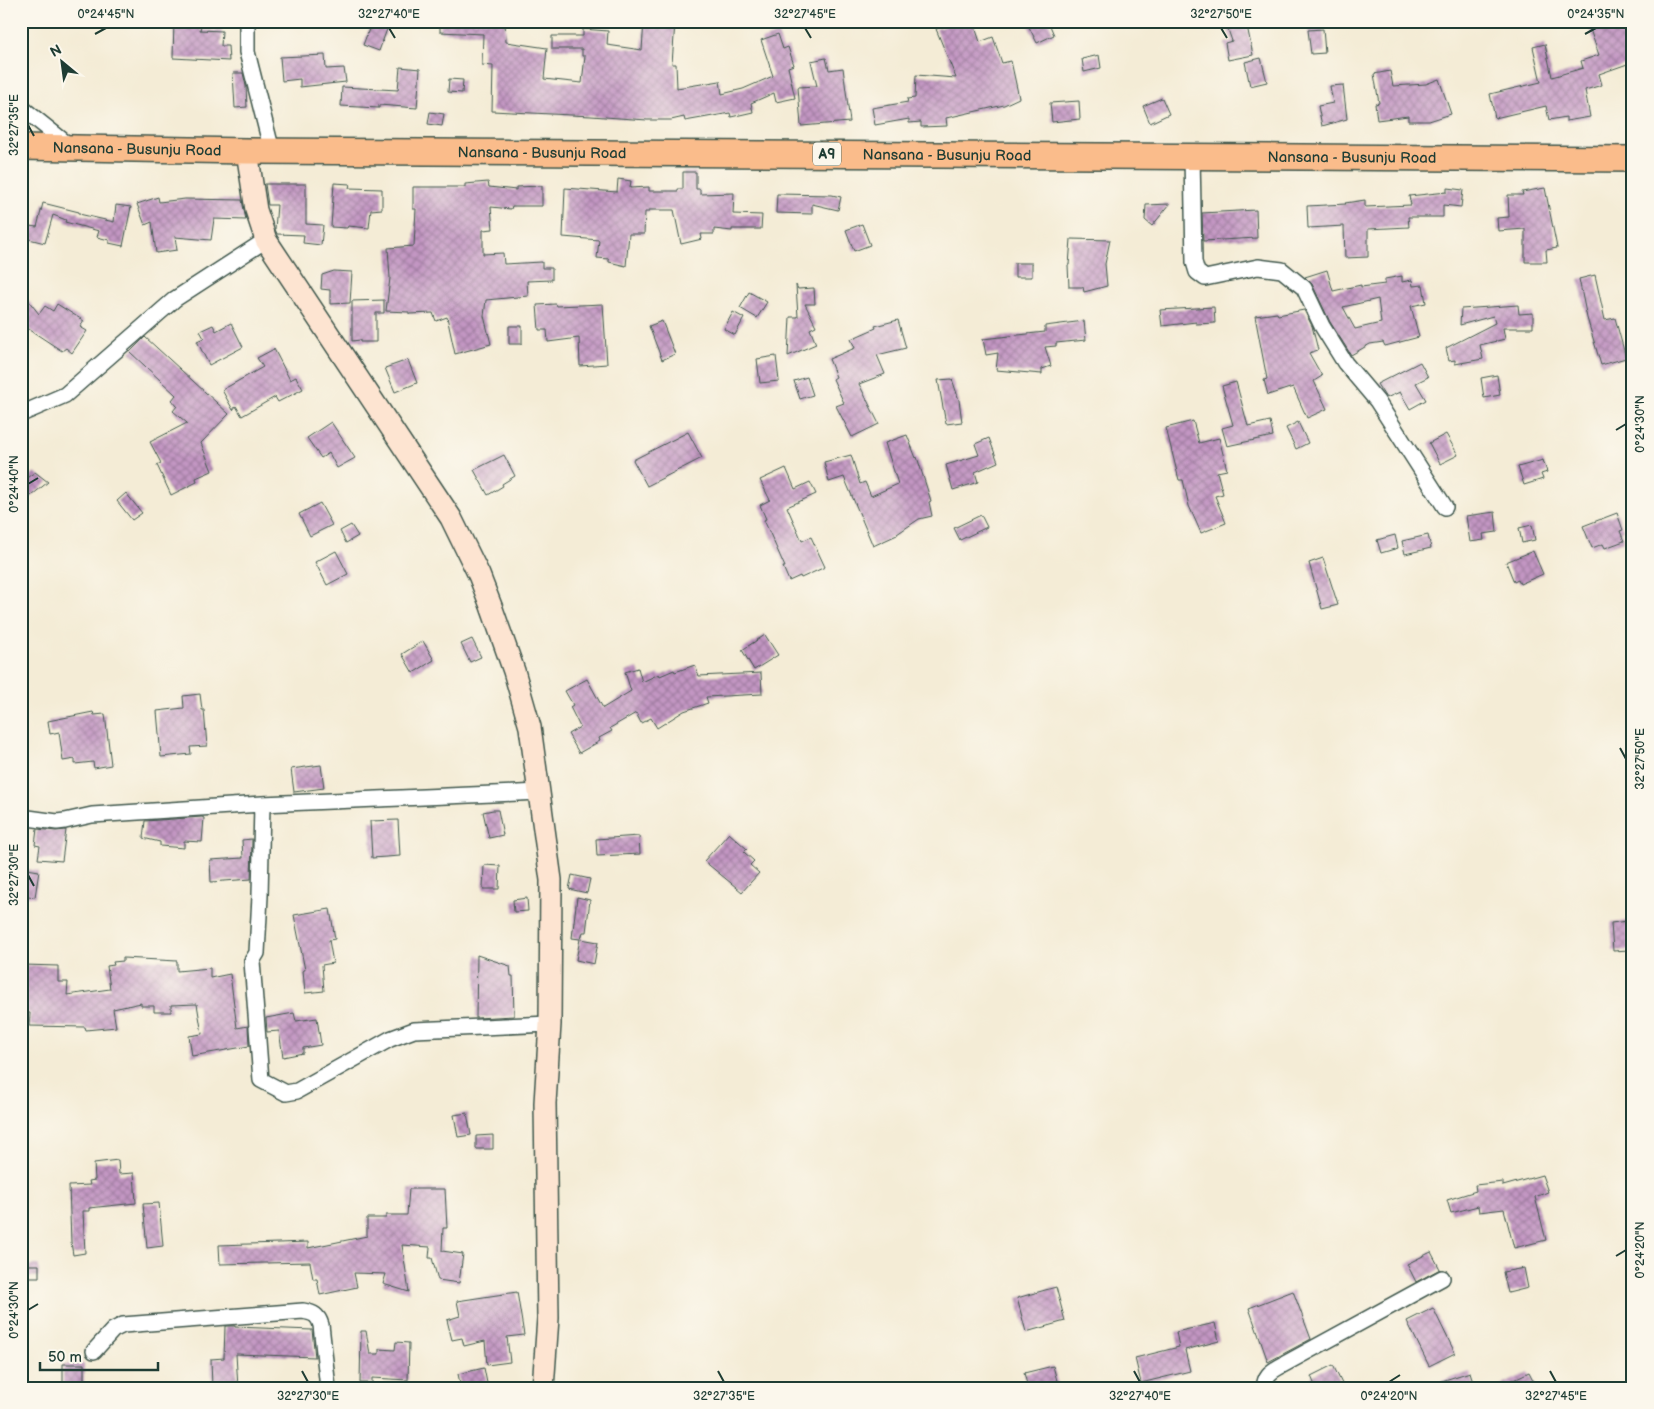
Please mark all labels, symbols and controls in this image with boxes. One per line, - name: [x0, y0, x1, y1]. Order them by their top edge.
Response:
- text: 0°24'45"N: [77, 7, 135, 22]
- text: 32°27'40"E: [358, 7, 420, 22]
- text: 32°27'45"E: [774, 7, 836, 22]
- text: 32°27'50"E: [1190, 7, 1252, 22]
- text: 0°24'35"N: [1567, 7, 1625, 22]
- north arrow: [38, 38, 88, 88]
- text: N: [47, 41, 65, 61]
- text: 32°27'35"E: [7, 94, 22, 156]
- street label: Nansana - Busunju Road: [52, 138, 222, 160]
- road number: A9: [813, 142, 841, 166]
- street label: Nansana - Busunju Road: [458, 143, 626, 163]
- street label: Nansana - Busunju Road: [863, 145, 1031, 165]
- street label: Nansana - Busunju Road: [1268, 147, 1436, 167]
- text: 0°24'30"N: [1633, 395, 1648, 453]
- text: 0°24'40"N: [7, 455, 22, 513]
- text: 32°27'50"E: [1633, 728, 1648, 790]
- text: 32°27'30"E: [7, 844, 22, 906]
- text: 0°24'20"N: [1633, 1221, 1648, 1279]
- text: 0°24'30"N: [7, 1281, 22, 1339]
- scale bar: [40, 1339, 158, 1371]
- text: 50 m: [48, 1348, 82, 1367]
- text: 32°27'30"E: [277, 1389, 339, 1404]
- text: 32°27'35"E: [693, 1389, 755, 1404]
- text: 32°27'40"E: [1109, 1389, 1171, 1404]
- text: 0°24'20"N: [1360, 1389, 1418, 1404]
- text: 32°27'45"E: [1525, 1389, 1587, 1404]

